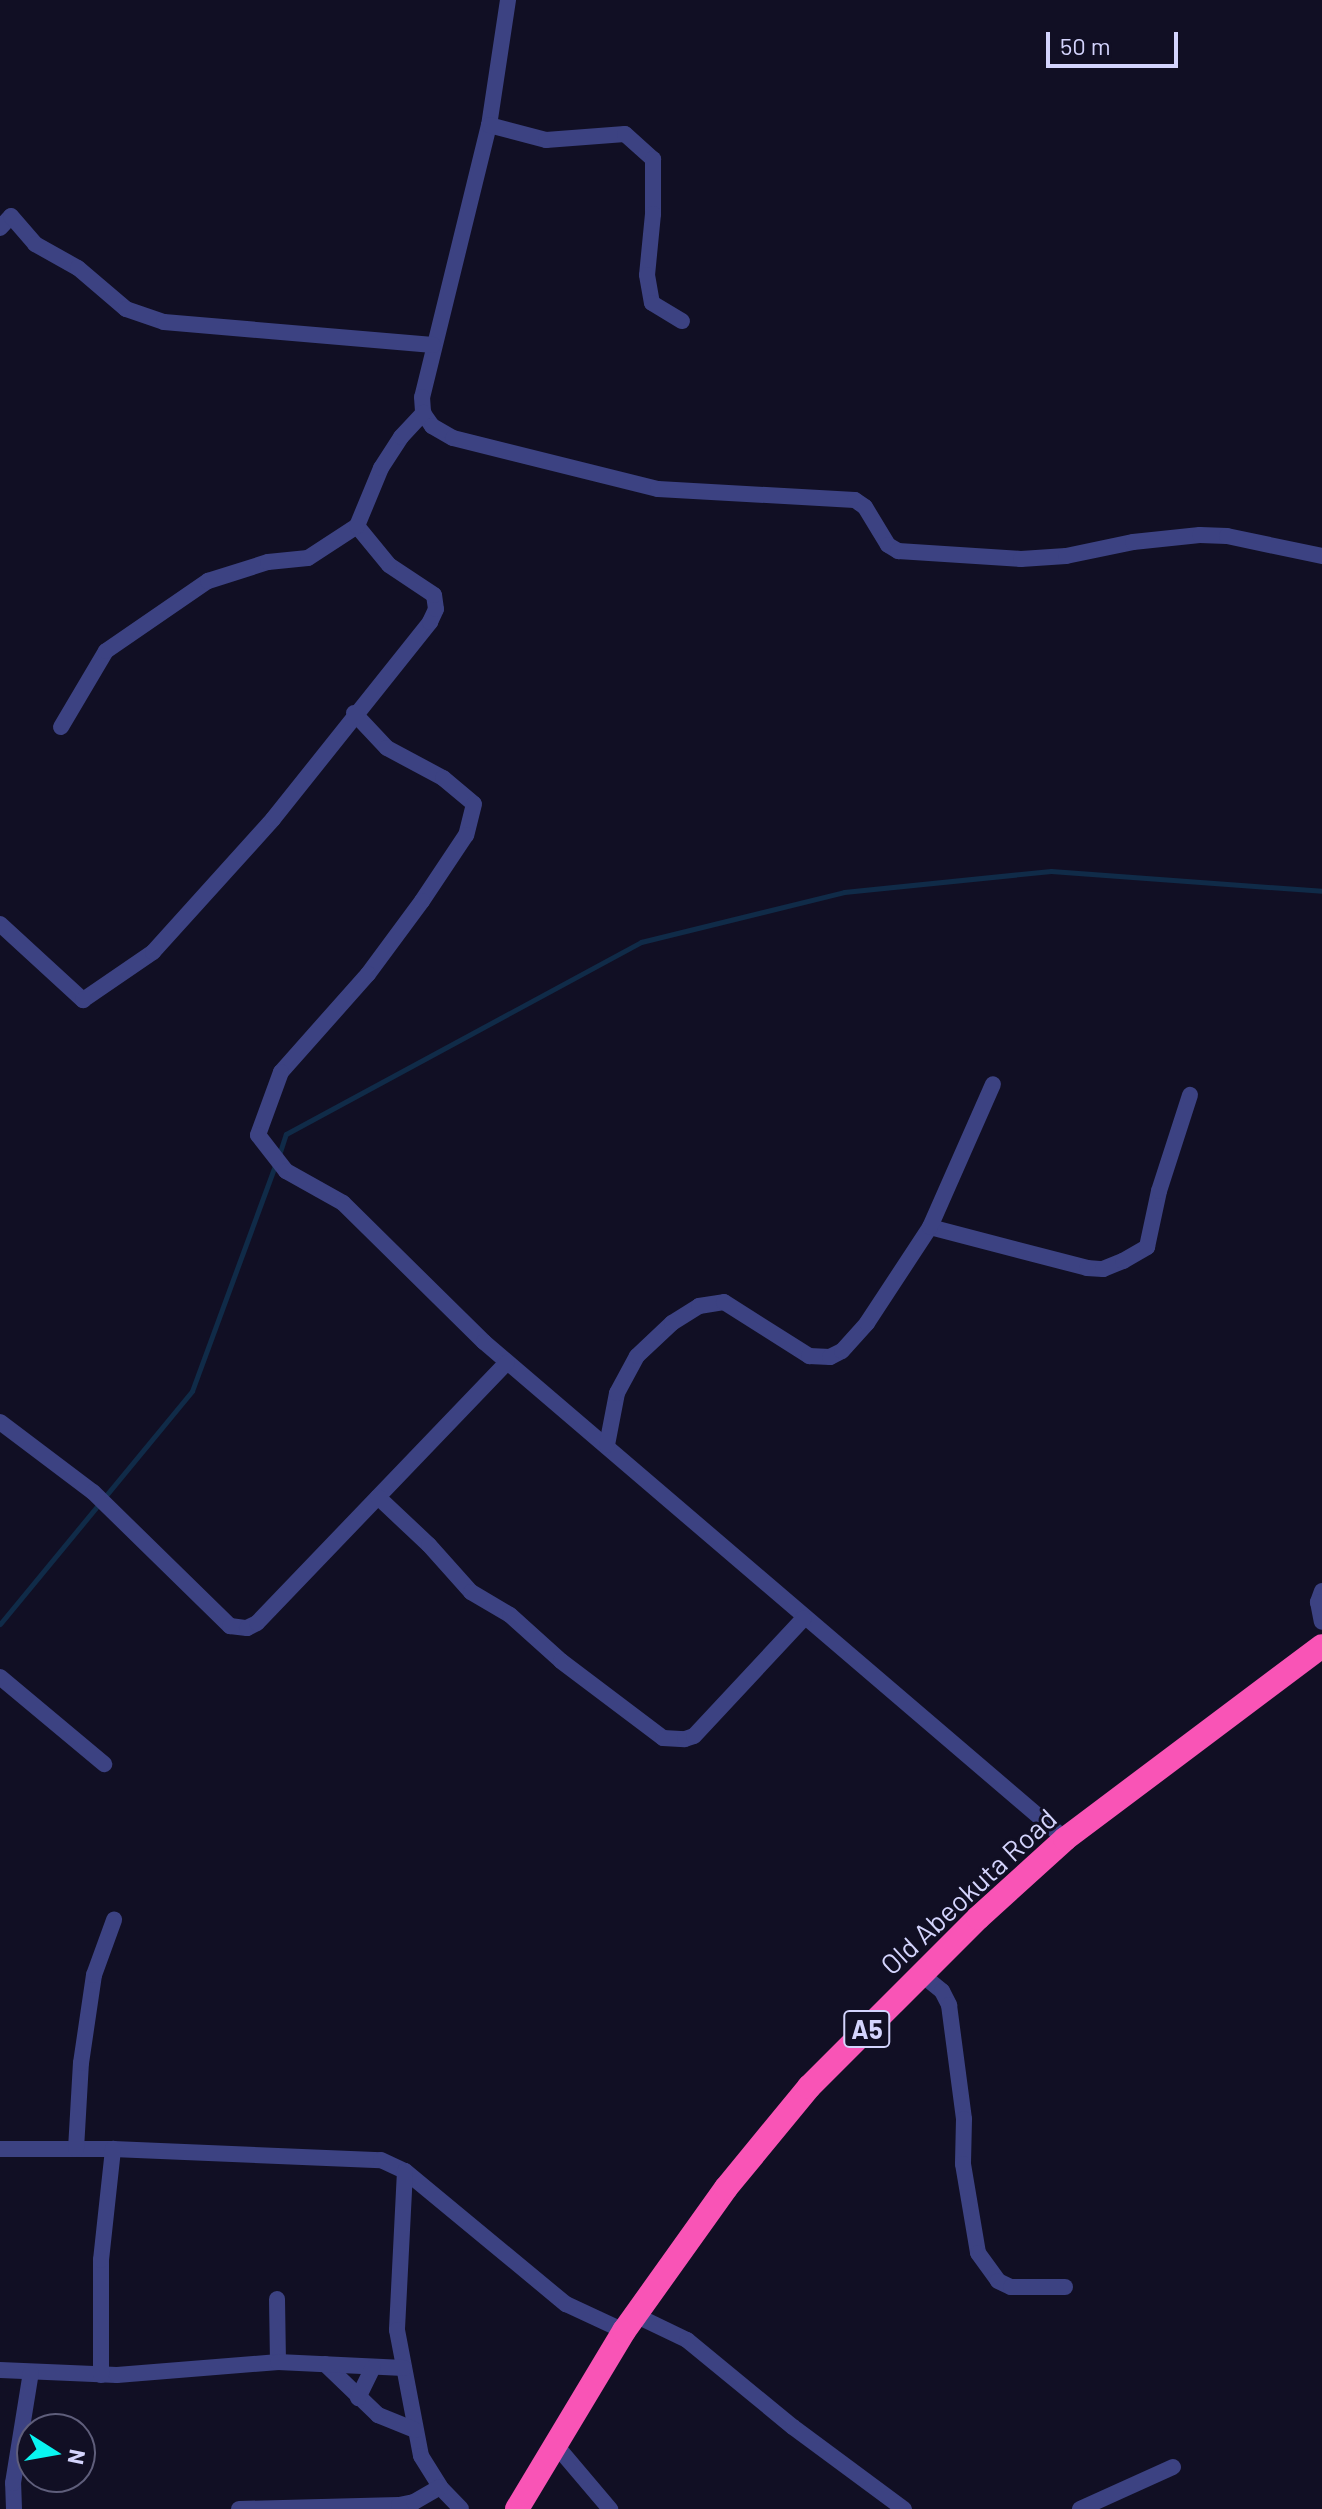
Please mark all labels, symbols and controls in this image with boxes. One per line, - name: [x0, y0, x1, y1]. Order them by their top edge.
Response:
- scale bar: [1050, 16, 1182, 66]
- text: 50 m: [1060, 31, 1111, 60]
- street label: Old Abeokuta Road: [873, 1801, 1063, 1981]
- road number: A5: [843, 2007, 891, 2051]
- north arrow: [16, 2413, 96, 2493]
- text: N: [63, 2448, 92, 2467]

